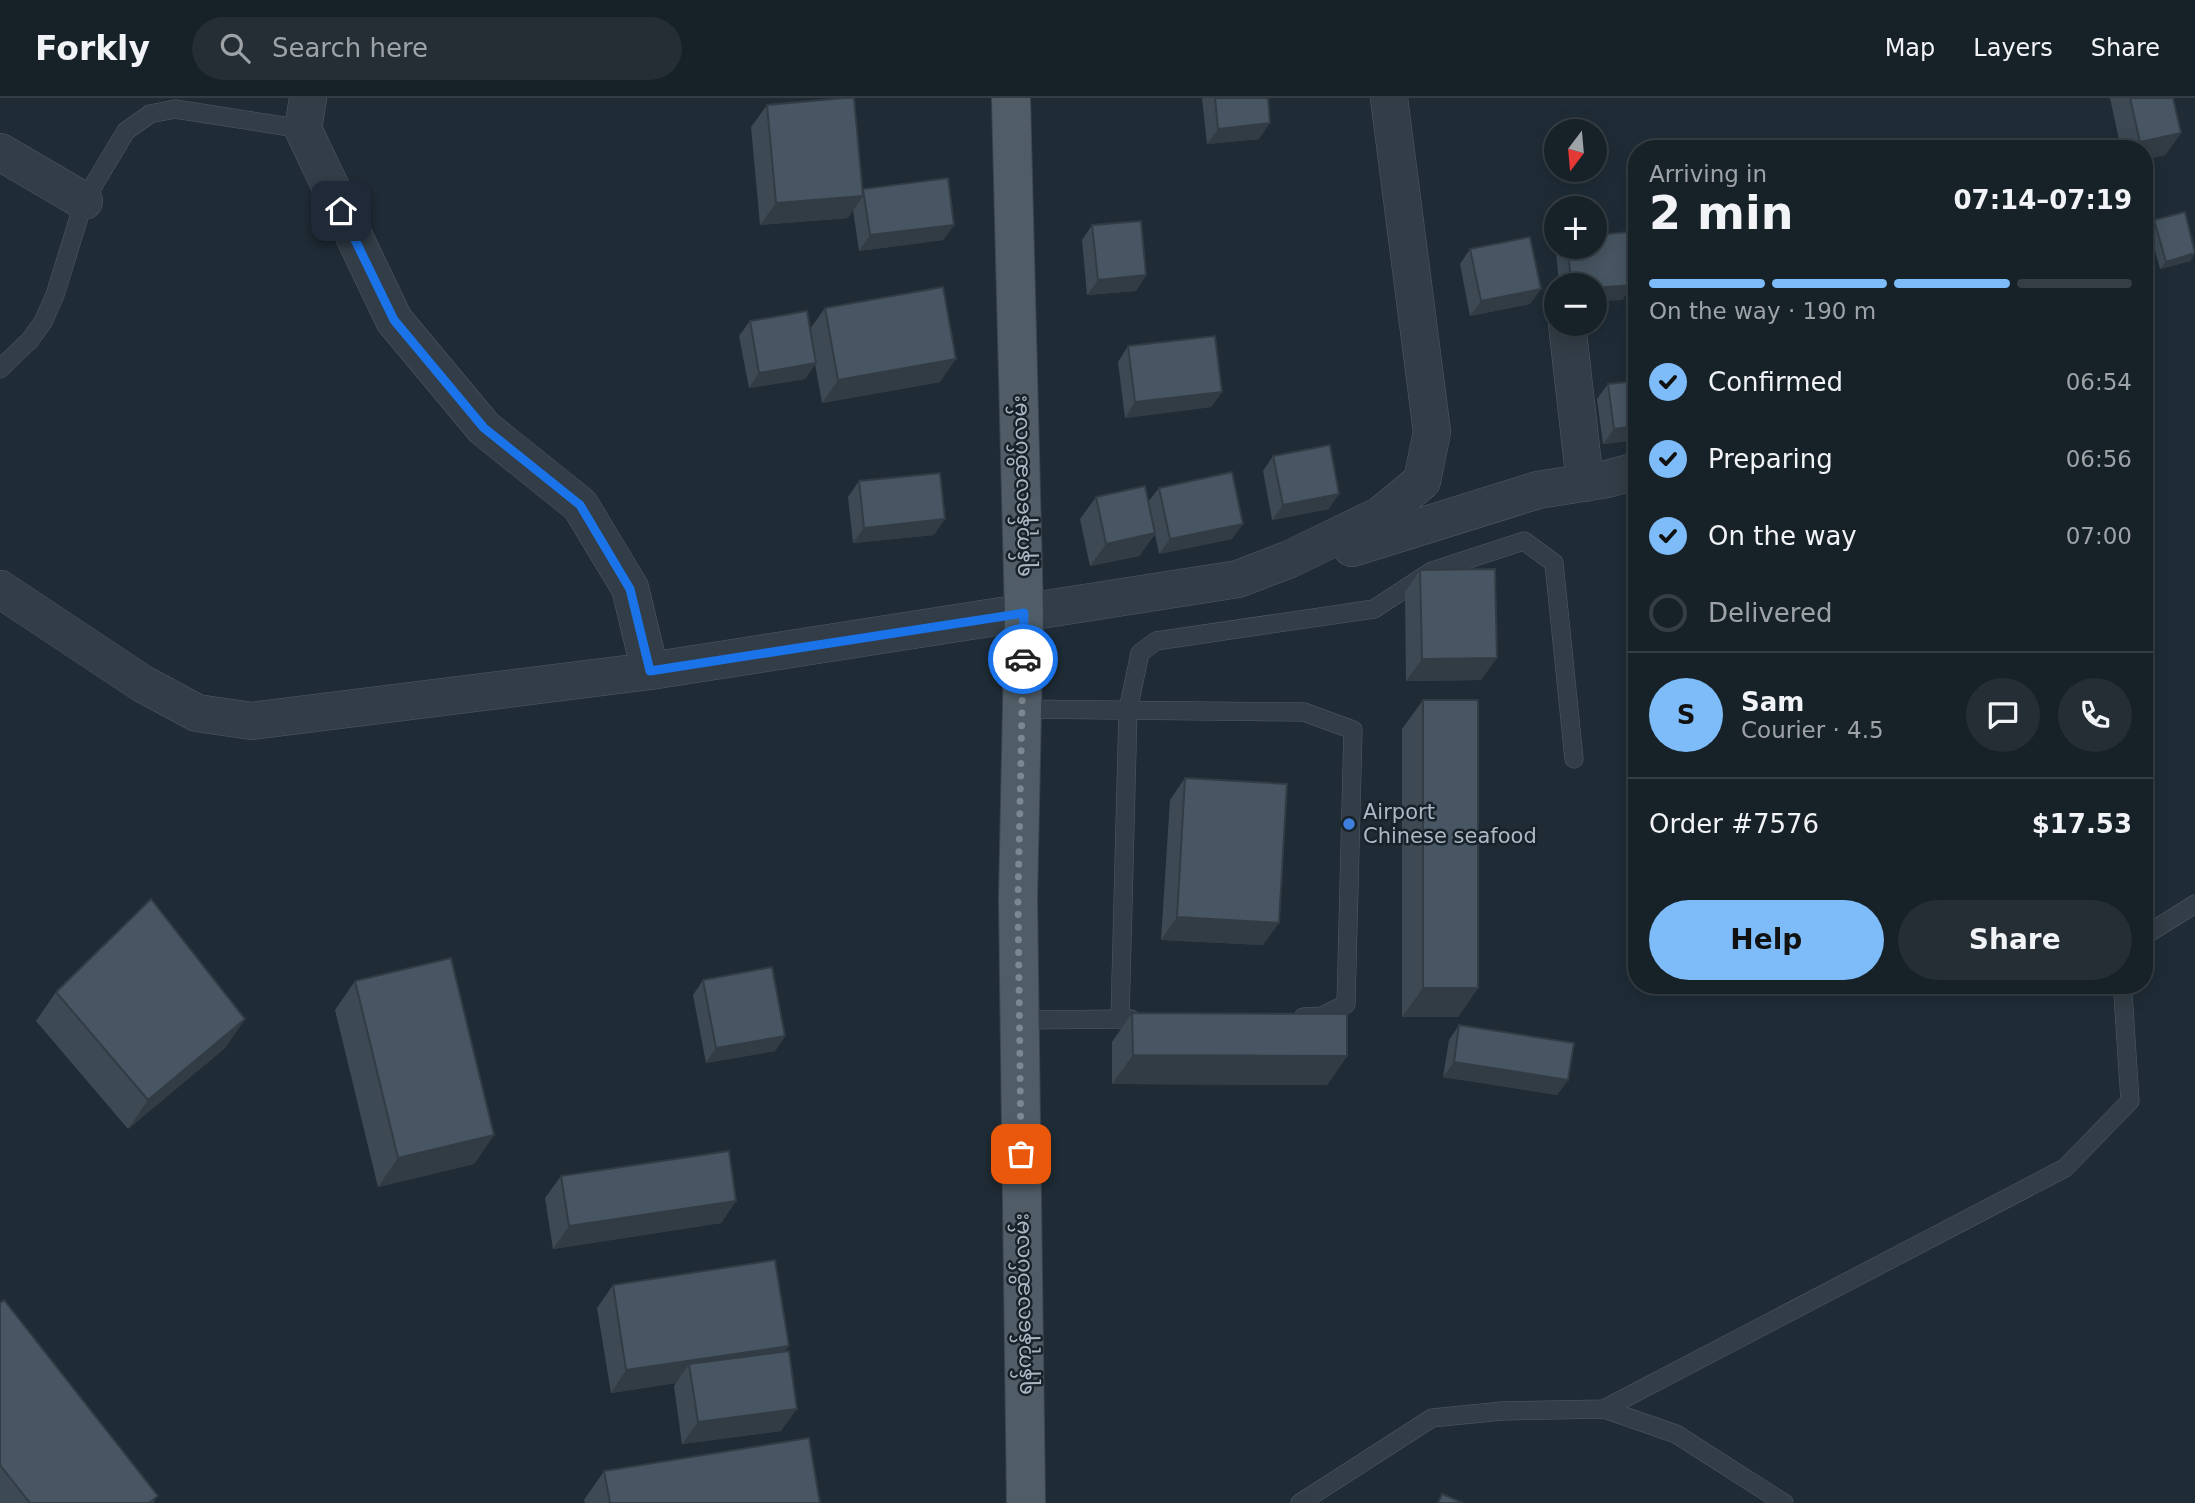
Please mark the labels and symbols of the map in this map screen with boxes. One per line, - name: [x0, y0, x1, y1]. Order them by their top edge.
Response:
- north arrow: [1544, 119, 1606, 182]
- pin: [311, 181, 371, 241]
- street label: ရန်ကုန်လေဆိပ်လမ်း: [1003, 395, 1040, 577]
- courier: [988, 624, 1058, 694]
- place label: Airport Chinese seafood: [1363, 800, 1537, 848]
- marker: Airport Chinese seafood: [1341, 816, 1357, 832]
- pin: [991, 1124, 1051, 1184]
- street label: ရန်ကုန်လေဆိပ်လမ်း: [1005, 1213, 1042, 1395]

